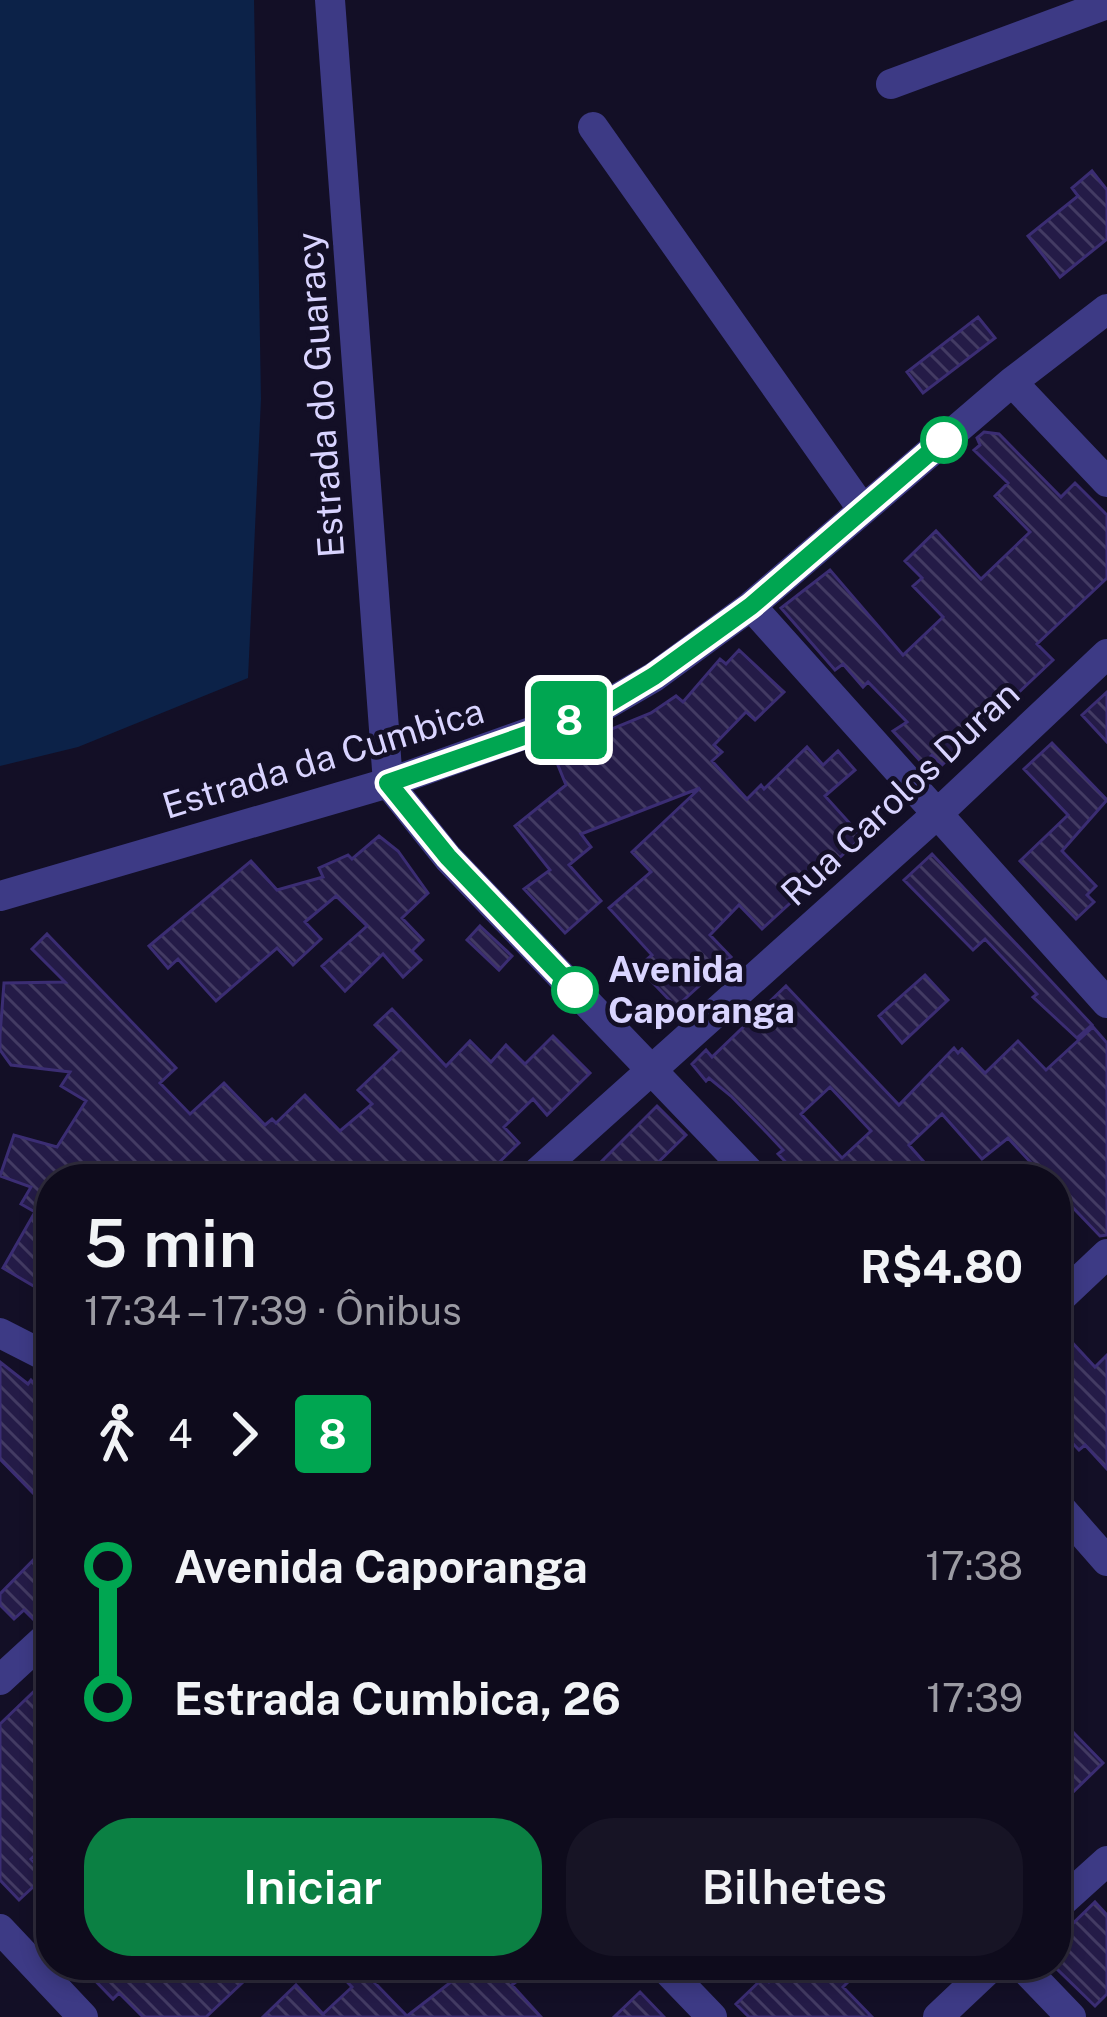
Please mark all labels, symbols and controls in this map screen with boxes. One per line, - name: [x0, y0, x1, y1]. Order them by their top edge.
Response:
- street label: Estrada do Guaracy: [288, 231, 352, 559]
- unlabelled marker: [922, 418, 966, 462]
- street label: Rua Carolos Duran: [773, 672, 1027, 914]
- line badge: 8: [530, 681, 608, 759]
- street label: Estrada da Cumbica: [157, 689, 489, 827]
- text: 8: [555, 695, 583, 744]
- place label: Avenida Caporanga: [608, 948, 795, 1031]
- marker: Avenida Caporanga: [553, 968, 597, 1012]
- text: 5 min: [84, 1204, 257, 1282]
- text: R$4.80: [860, 1240, 1023, 1293]
- text: 17:34 – 17:39 · Ônibus: [84, 1288, 462, 1334]
- icon: walk: [84, 1401, 150, 1467]
- icon: forward: [211, 1401, 277, 1467]
- text: 8: [319, 1409, 347, 1458]
- text: 4: [168, 1411, 193, 1457]
- text: Avenida Caporanga: [174, 1540, 588, 1593]
- text: 17:38: [925, 1543, 1023, 1589]
- text: Estrada Cumbica, 26: [174, 1672, 621, 1725]
- text: 17:39: [926, 1675, 1023, 1721]
- button: Iniciar: [84, 1818, 542, 1956]
- button: Bilhetes: [566, 1818, 1023, 1956]

